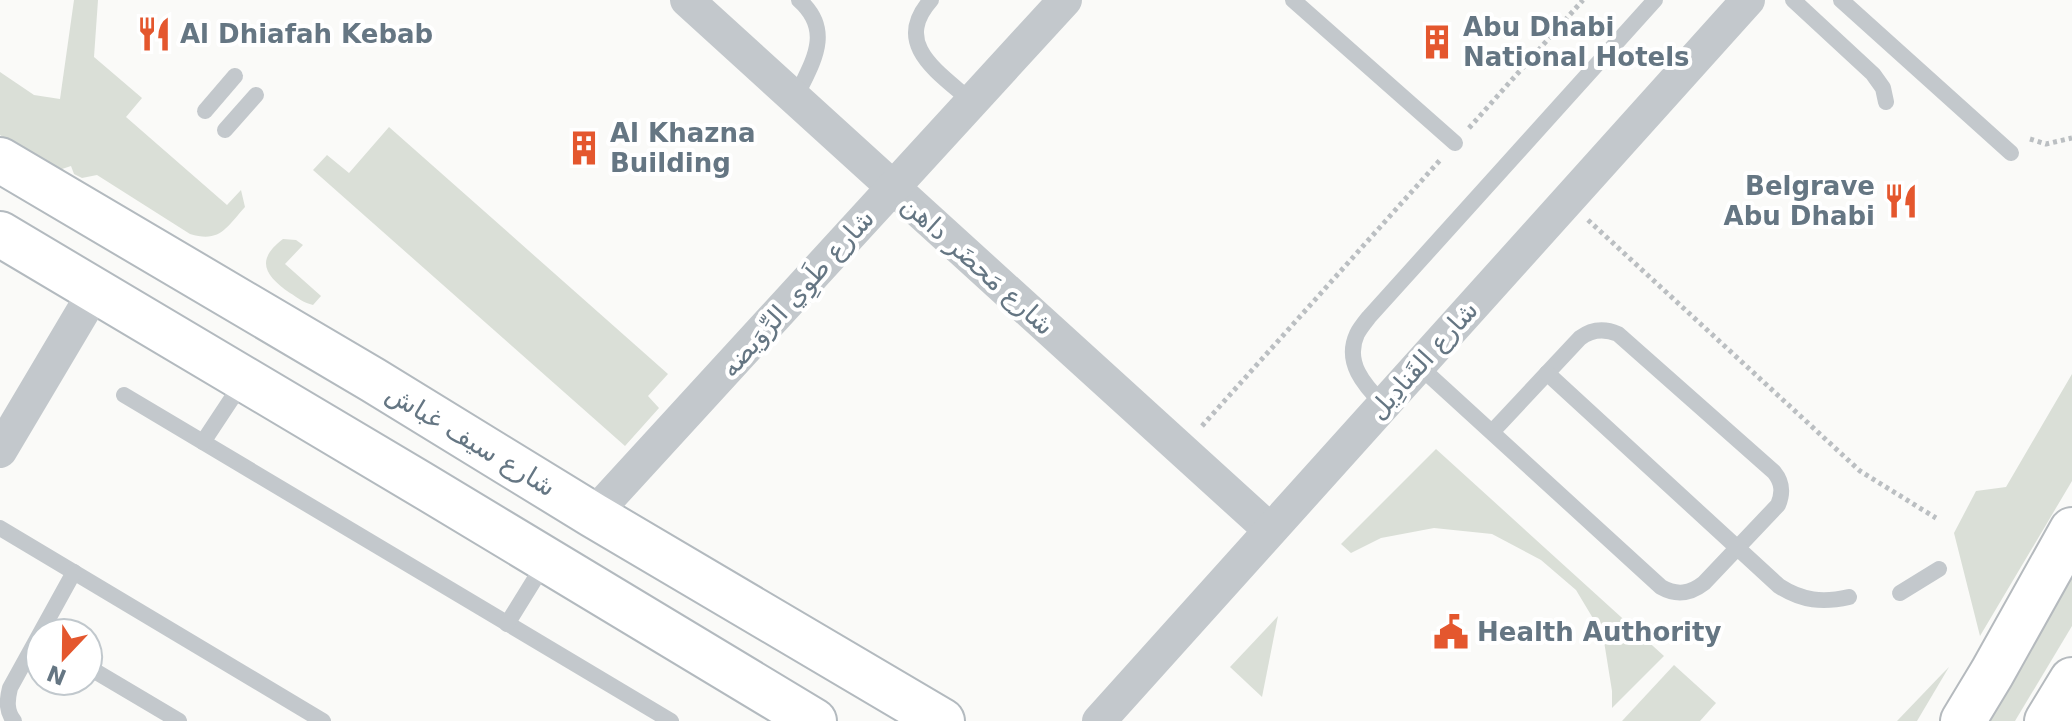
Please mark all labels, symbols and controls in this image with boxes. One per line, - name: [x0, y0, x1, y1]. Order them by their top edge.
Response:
- place label: Abu Dhabi National Hotels: [1463, 12, 1690, 72]
- restaurant icon: Al Dhiafah Kebab: [135, 15, 173, 53]
- place label: Al Dhiafah Kebab: [180, 19, 433, 49]
- building icon: Abu Dhabi National Hotels: [1418, 23, 1456, 61]
- place label: Al Khazna Building: [610, 118, 755, 178]
- building icon: Al Khazna Building: [565, 129, 603, 167]
- place label: Belgrave Abu Dhabi: [1724, 171, 1875, 231]
- restaurant icon: Belgrave Abu Dhabi: [1882, 182, 1920, 220]
- street label: شارع مَحضَر داهن: [895, 189, 1060, 342]
- street label: شارع طَوِي الرِّوَيضه: [714, 203, 883, 386]
- street label: شارع القَنادِيل: [1362, 295, 1484, 425]
- street label: شارع سيف غباش: [381, 378, 561, 502]
- public building icon: Health Authority: [1432, 613, 1470, 651]
- north arrow: [24, 617, 104, 697]
- place label: Health Authority: [1477, 617, 1721, 647]
- text: N: [43, 660, 70, 690]

